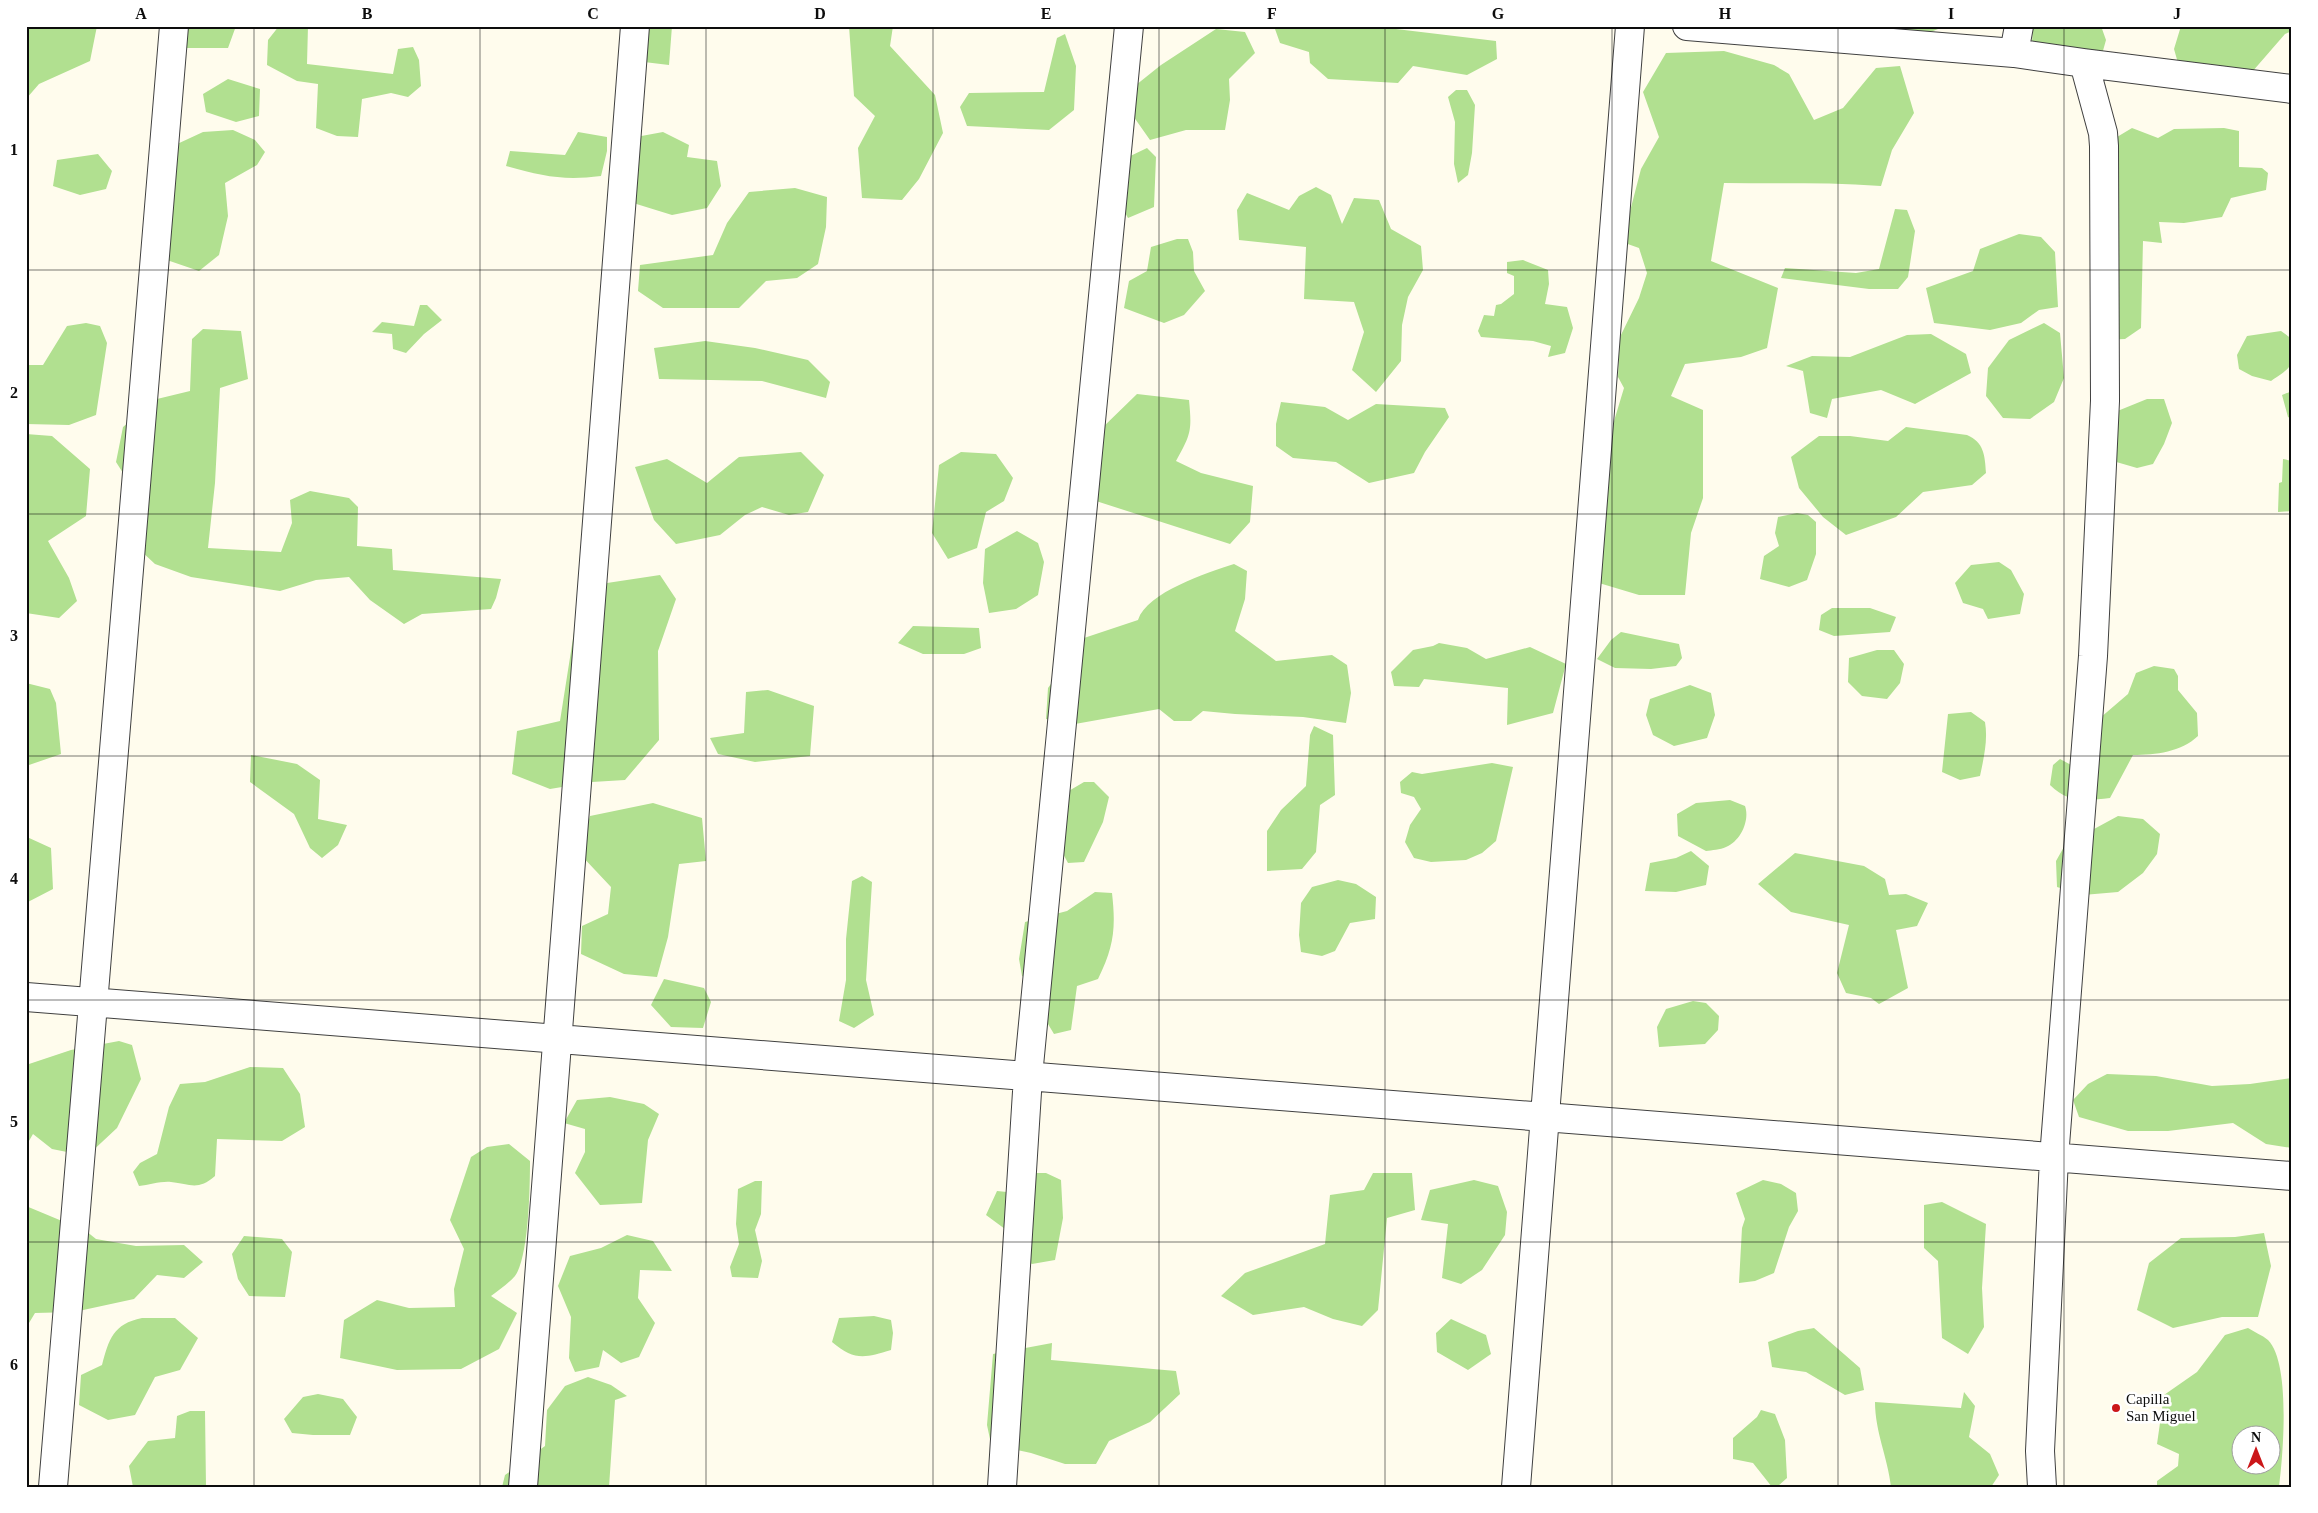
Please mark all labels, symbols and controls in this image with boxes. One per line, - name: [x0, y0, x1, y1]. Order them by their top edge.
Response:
- text: A: [135, 5, 147, 22]
- text: B: [362, 5, 373, 22]
- text: C: [587, 5, 599, 22]
- text: D: [814, 5, 826, 22]
- text: E: [1041, 5, 1051, 22]
- text: F: [1267, 5, 1277, 22]
- text: G: [1492, 5, 1505, 22]
- text: H: [1719, 5, 1732, 22]
- text: I: [1948, 5, 1954, 22]
- text: J: [2173, 5, 2181, 22]
- text: 1: [10, 141, 18, 158]
- text: 2: [10, 384, 18, 401]
- text: 3: [10, 627, 18, 644]
- text: 4: [10, 870, 18, 887]
- text: 5: [10, 1113, 18, 1130]
- text: 6: [10, 1356, 18, 1373]
- place label: Capilla San Miguel: [2126, 1391, 2196, 1424]
- marker: Capilla San Miguel: [2110, 1402, 2122, 1414]
- north arrow: [2230, 1426, 2280, 1476]
- text: N: [2251, 1430, 2261, 1445]

